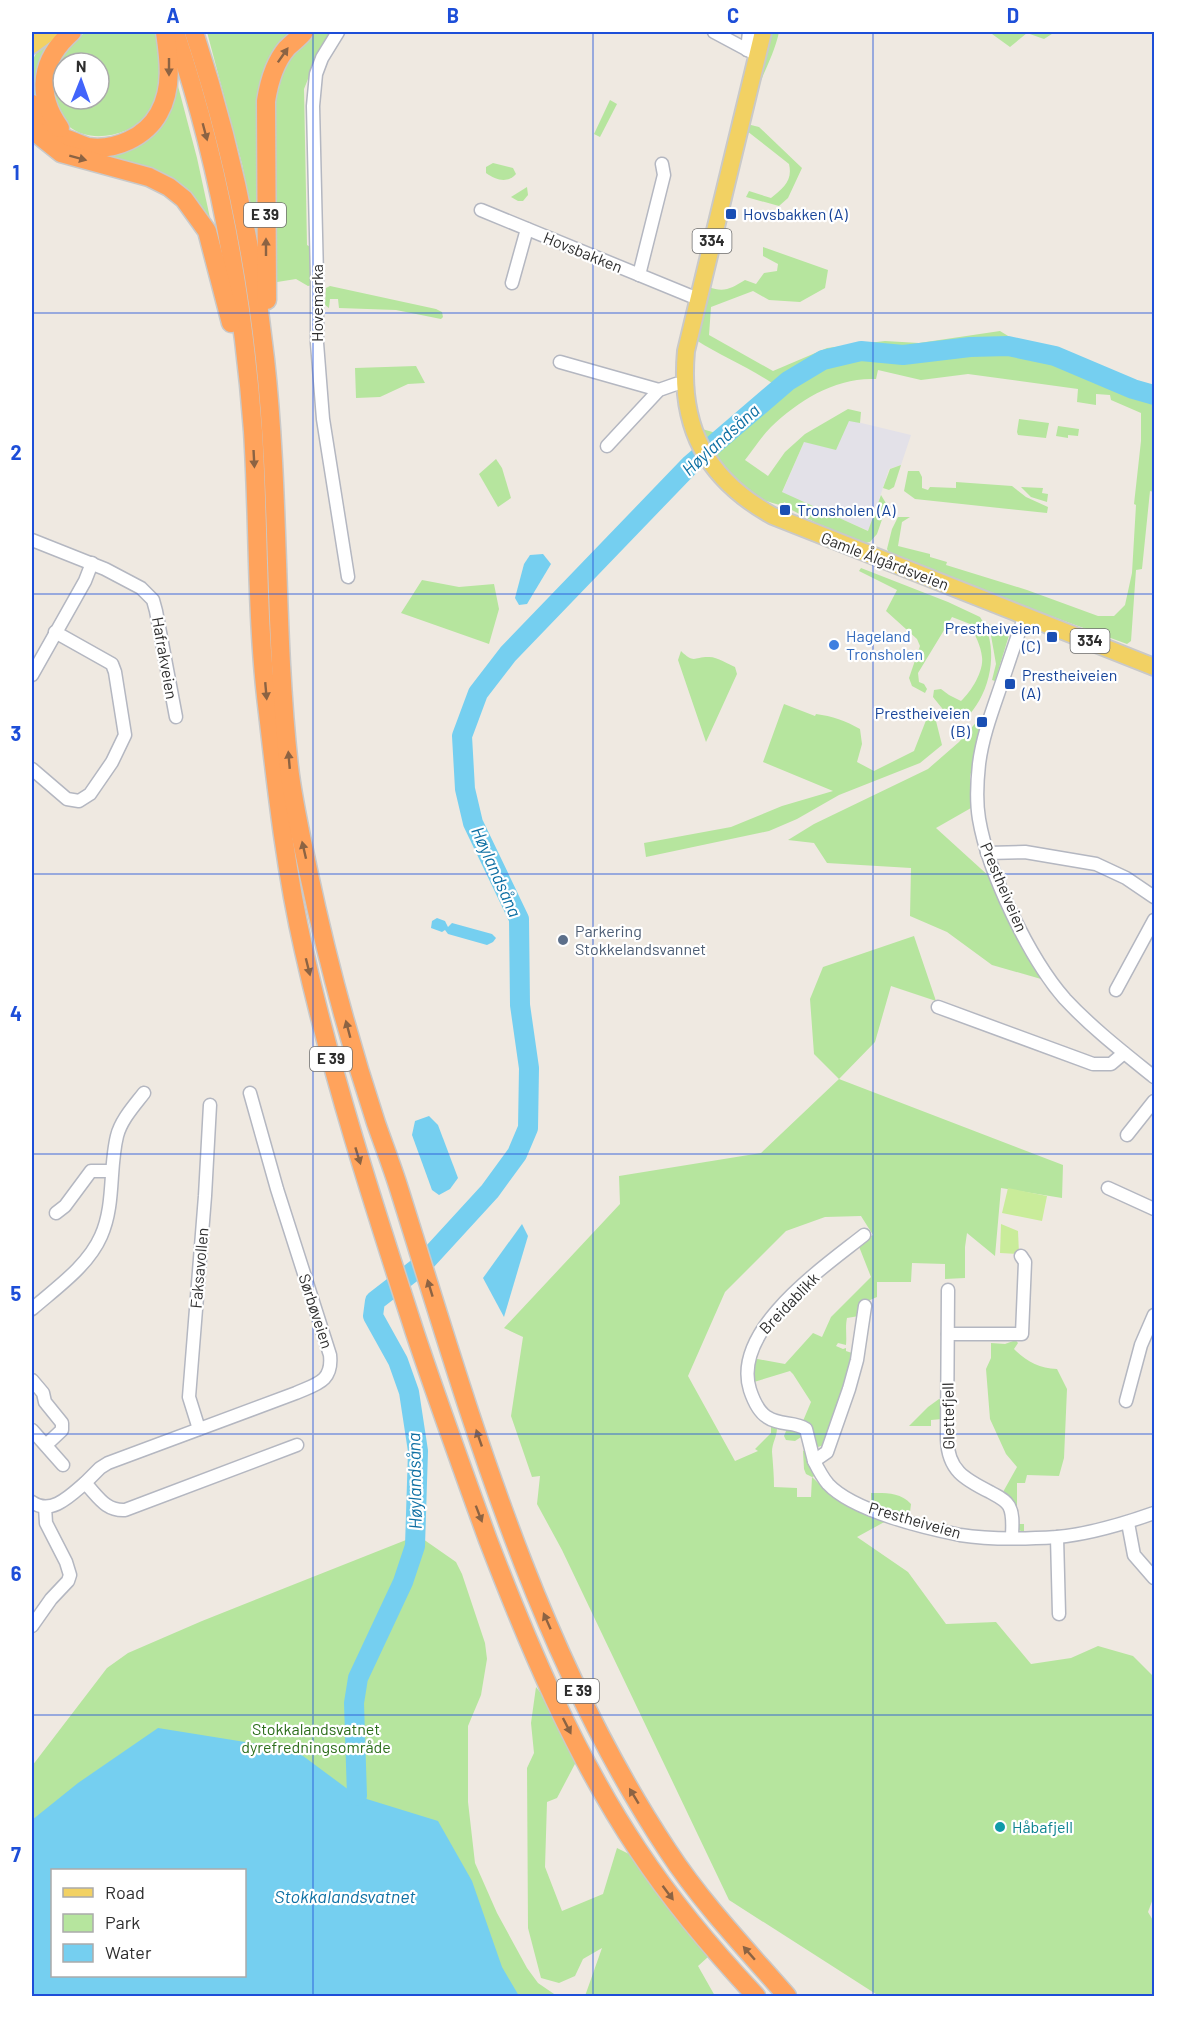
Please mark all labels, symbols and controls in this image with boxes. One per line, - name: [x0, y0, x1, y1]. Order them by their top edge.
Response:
- text: A: [166, 3, 180, 27]
- text: B: [447, 3, 459, 27]
- text: C: [727, 3, 739, 27]
- text: D: [1007, 3, 1019, 27]
- one-way arrow: [277, 48, 289, 64]
- north arrow: [51, 51, 111, 111]
- text: N: [76, 56, 87, 75]
- one-way arrow: [164, 58, 174, 77]
- one-way arrow: [200, 123, 210, 141]
- one-way arrow: [69, 154, 87, 163]
- text: 1: [12, 160, 20, 184]
- road number: E 39: [244, 203, 286, 227]
- place label: Hovsbakken (A): [743, 204, 849, 223]
- marker: Hovsbakken (A): [724, 207, 738, 221]
- street label: Hovsbakken: [541, 227, 625, 276]
- road number: 334: [692, 229, 732, 253]
- one-way arrow: [261, 237, 271, 256]
- street label: Hovemarka: [307, 264, 326, 342]
- water label: Høylandsåna: [677, 399, 764, 480]
- text: 2: [10, 440, 22, 464]
- one-way arrow: [250, 449, 259, 468]
- place label: Tronsholen (A): [797, 500, 896, 519]
- marker: Tronsholen (A): [778, 503, 792, 517]
- street label: Gamle Ålgårdsveien: [819, 527, 952, 594]
- street label: Hafrakveien: [149, 615, 182, 701]
- place label: Prestheiveien (C): [945, 618, 1041, 655]
- place label: Hageland Tronsholen: [846, 626, 923, 663]
- road number: 334: [1070, 629, 1110, 653]
- marker: Prestheiveien (C): [1045, 630, 1059, 644]
- marker: Hageland Tronsholen: [827, 638, 841, 652]
- place label: Prestheiveien (A): [1021, 665, 1117, 702]
- marker: Prestheiveien (A): [1003, 677, 1017, 691]
- one-way arrow: [261, 681, 270, 700]
- place label: Prestheiveien (B): [875, 703, 971, 740]
- marker: Prestheiveien (B): [975, 715, 989, 729]
- text: 3: [11, 721, 21, 745]
- one-way arrow: [284, 750, 294, 769]
- water label: Høylandsåna: [467, 823, 527, 920]
- street label: Prestheiveien: [977, 839, 1032, 934]
- one-way arrow: [299, 840, 308, 859]
- place label: Parkering Stokkelandsvannet: [575, 921, 706, 958]
- marker: Parkering Stokkelandsvannet: [556, 933, 570, 947]
- one-way arrow: [304, 958, 313, 977]
- text: 4: [10, 1001, 22, 1025]
- one-way arrow: [343, 1020, 352, 1038]
- road number: E 39: [310, 1047, 352, 1071]
- one-way arrow: [354, 1147, 363, 1165]
- street label: Faksavollen: [186, 1227, 211, 1309]
- street label: Breidablikk: [755, 1268, 823, 1337]
- street label: Sørbøveien: [295, 1271, 337, 1351]
- one-way arrow: [425, 1279, 434, 1297]
- text: 5: [11, 1281, 22, 1305]
- street label: Glettefjell: [937, 1382, 958, 1450]
- one-way arrow: [474, 1429, 484, 1447]
- water label: Høylandsåna: [402, 1432, 426, 1530]
- street label: Prestheiveien: [867, 1497, 964, 1542]
- one-way arrow: [474, 1505, 484, 1523]
- text: 6: [11, 1561, 22, 1585]
- one-way arrow: [542, 1612, 552, 1630]
- road number: E 39: [557, 1679, 599, 1703]
- one-way arrow: [563, 1718, 572, 1735]
- park label: Stokkalandsvatnet dyrefredningsområde: [241, 1719, 391, 1756]
- one-way arrow: [628, 1788, 639, 1804]
- place label: Håbafjell: [1012, 1817, 1073, 1836]
- marker: Håbafjell: [993, 1820, 1007, 1834]
- text: 7: [11, 1842, 21, 1866]
- legend: [51, 1869, 246, 1977]
- text: Road: [105, 1881, 145, 1903]
- one-way arrow: [662, 1884, 674, 1900]
- water label: Stokkalandsvatnet: [274, 1885, 416, 1907]
- text: Park: [105, 1911, 140, 1933]
- text: Water: [105, 1941, 152, 1963]
- one-way arrow: [742, 1945, 756, 1960]

